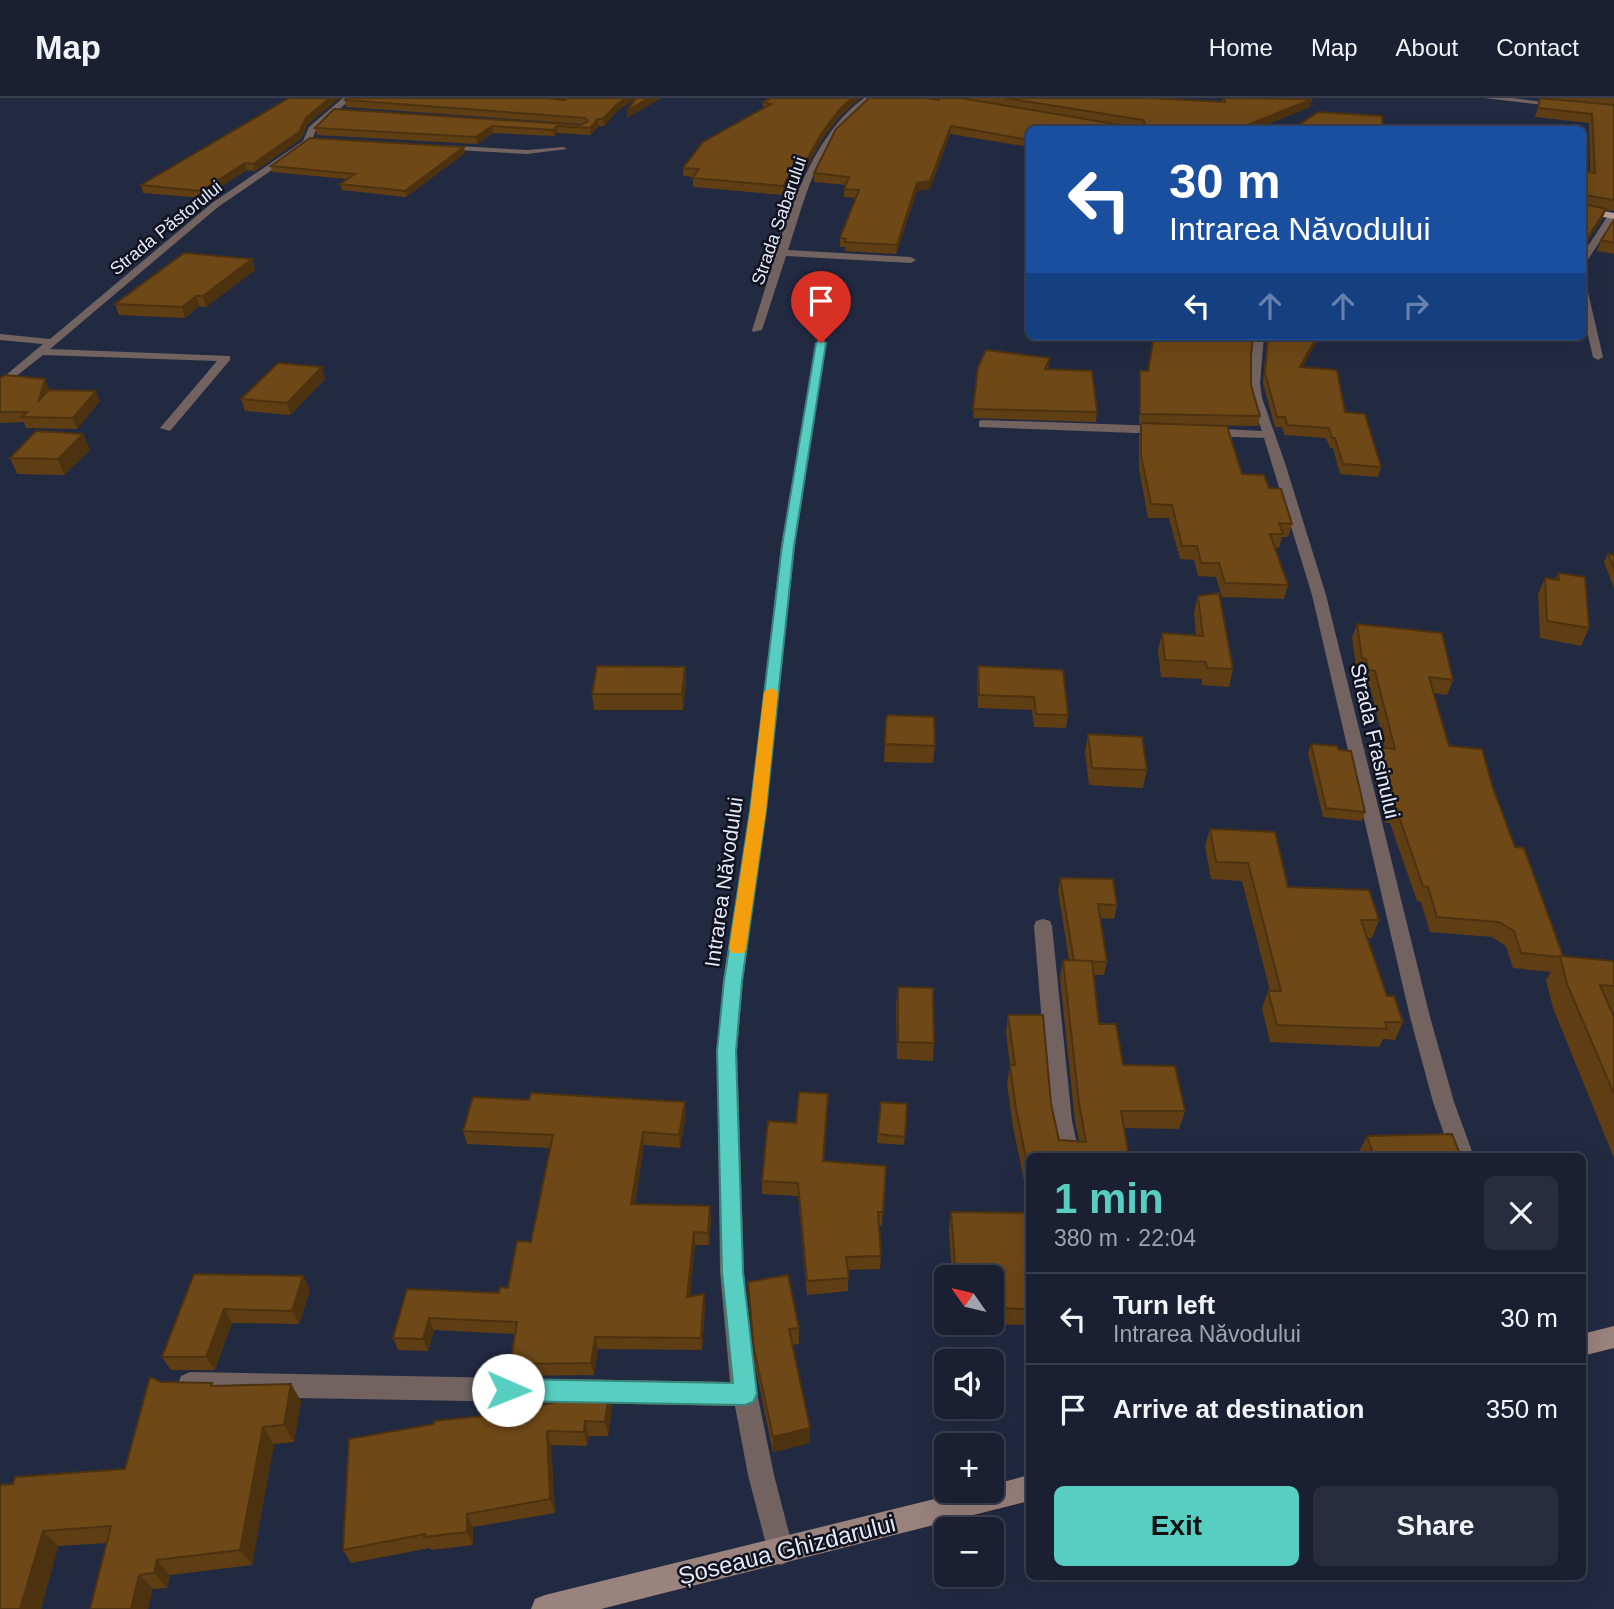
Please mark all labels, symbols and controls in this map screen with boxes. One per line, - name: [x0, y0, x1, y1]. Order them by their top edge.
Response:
- text: Map: [35, 29, 101, 66]
- text: Home: [1209, 34, 1273, 61]
- text: Map: [1311, 34, 1358, 61]
- text: About: [1396, 34, 1458, 61]
- text: Contact: [1496, 34, 1579, 61]
- street label: Strada Sabarului: [748, 154, 810, 288]
- icon: left: [1054, 154, 1145, 245]
- text: 30 m: [1169, 154, 1281, 208]
- street label: Strada Păstorului: [106, 177, 226, 279]
- text: Intrarea Năvodului: [1169, 211, 1430, 247]
- pin: [791, 271, 851, 343]
- icon: arrive: [802, 282, 840, 320]
- icon: left: [1178, 287, 1216, 325]
- icon: ahead: [1251, 287, 1289, 325]
- icon: ahead: [1324, 287, 1362, 325]
- icon: right: [1397, 287, 1435, 325]
- street label: Strada Frasinului: [1346, 661, 1405, 821]
- street label: Intrarea Năvodului: [700, 795, 747, 969]
- text: 1 min: [1054, 1175, 1164, 1222]
- button: close: [1484, 1176, 1558, 1250]
- text: 380 m · 22:04: [1054, 1225, 1196, 1251]
- north arrow: [934, 1265, 1004, 1335]
- map controls: [934, 1265, 1004, 1587]
- text: Turn left: [1113, 1290, 1215, 1320]
- icon: left: [1054, 1300, 1092, 1338]
- text: 30 m: [1500, 1303, 1558, 1333]
- text: Intrarea Năvodului: [1113, 1321, 1301, 1347]
- button: sound: [934, 1349, 1004, 1419]
- position arrow: [471, 1353, 545, 1427]
- icon: arrive: [1054, 1391, 1092, 1429]
- text: Arrive at destination: [1113, 1394, 1364, 1424]
- text: 350 m: [1486, 1394, 1558, 1424]
- button: +: [934, 1433, 1004, 1503]
- button: Exit: [1054, 1486, 1299, 1566]
- button: Share: [1313, 1486, 1558, 1566]
- street label: Șoseaua Ghizdarului: [676, 1509, 898, 1590]
- button: −: [934, 1517, 1004, 1587]

